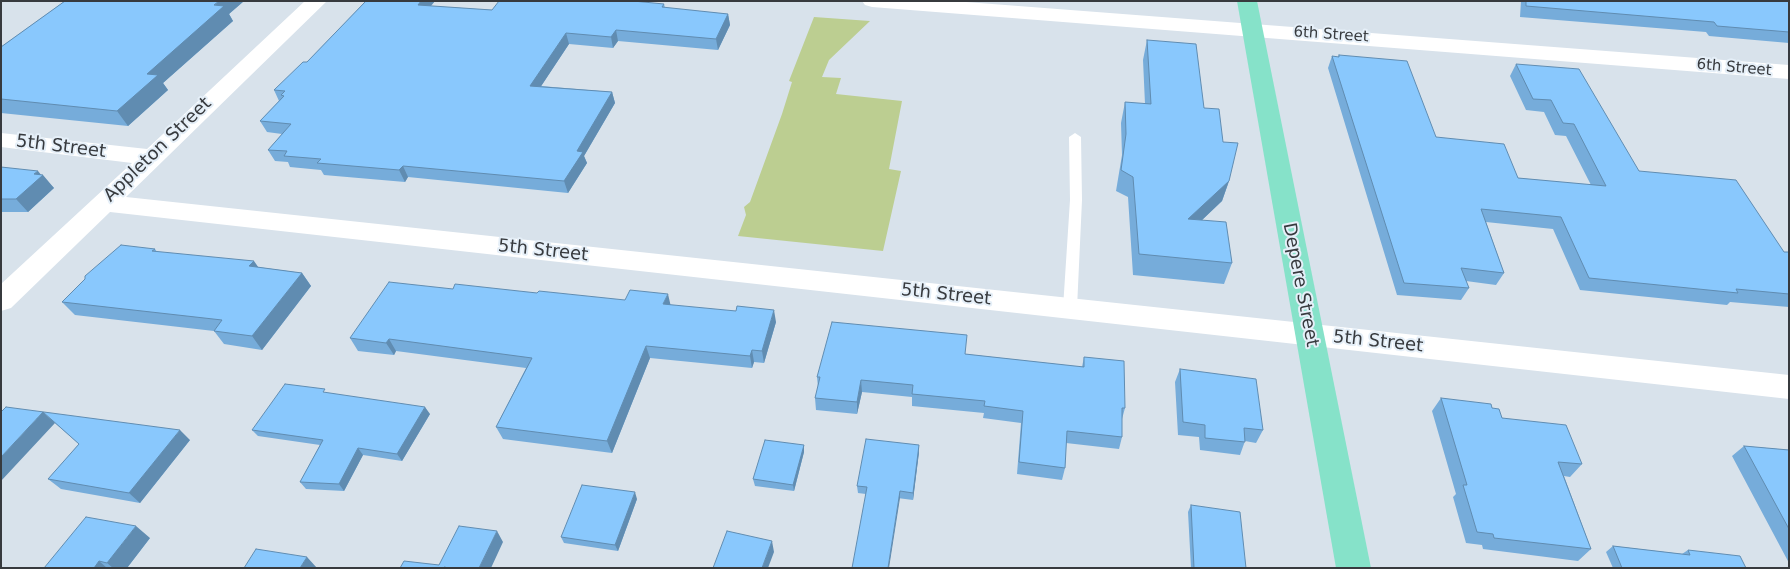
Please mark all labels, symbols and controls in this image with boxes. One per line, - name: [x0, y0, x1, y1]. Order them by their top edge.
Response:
- street label: 6th Street: [1293, 23, 1369, 47]
- street label: 6th Street: [1696, 56, 1772, 80]
- street label: Appleton Street: [100, 93, 216, 207]
- street label: 5th Street: [15, 131, 107, 163]
- street label: Depere Street: [1277, 221, 1323, 349]
- street label: 5th Street: [497, 236, 589, 266]
- street label: 5th Street: [900, 280, 992, 310]
- street label: 5th Street: [1332, 327, 1424, 357]

